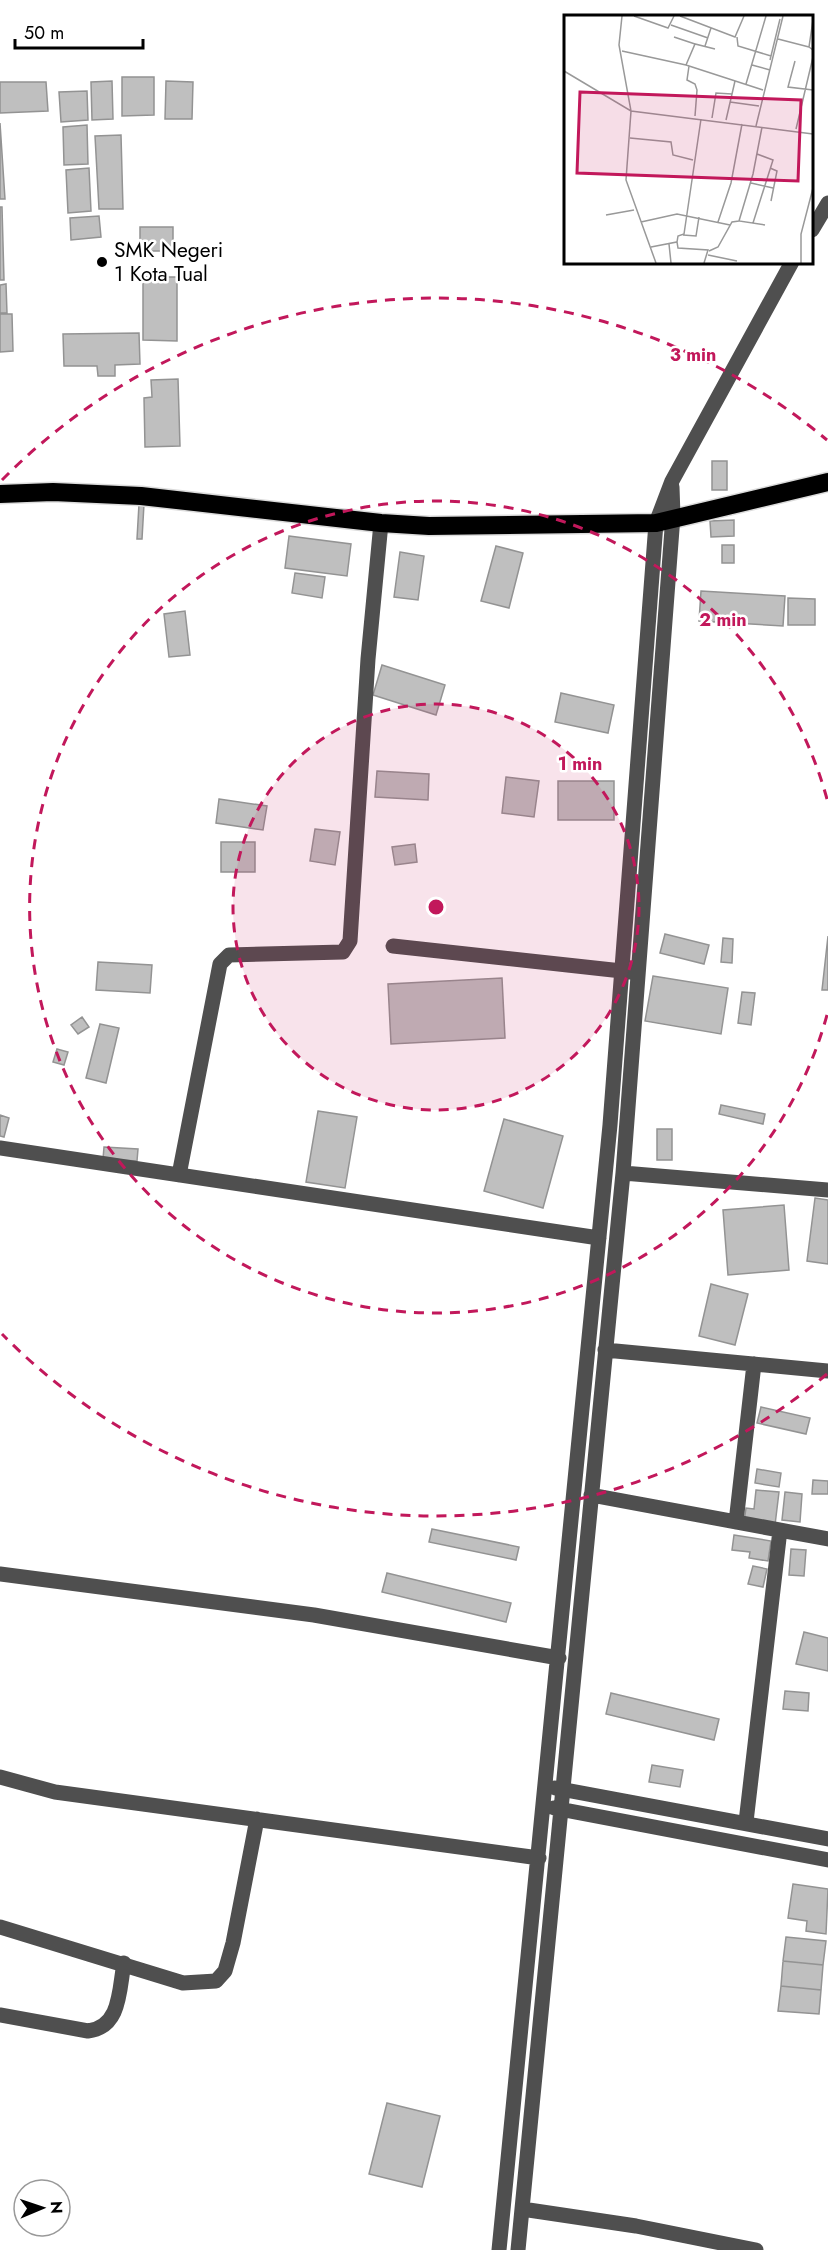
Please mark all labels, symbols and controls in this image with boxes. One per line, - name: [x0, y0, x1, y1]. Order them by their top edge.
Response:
- scale bar: [15, 12, 142, 50]
- inset map: [564, 15, 813, 264]
- text: 50 m: [24, 20, 64, 46]
- place label: SMK Negeri 1 Kota Tual: [114, 235, 223, 289]
- marker: SMK Negeri 1 Kota Tual: [95, 255, 109, 269]
- text: 3 min: [670, 342, 716, 368]
- text: 2 min: [699, 607, 747, 633]
- text: 1 min: [558, 751, 602, 777]
- centre of rings: [426, 897, 446, 917]
- north arrow: [12, 2178, 72, 2238]
- text: N: [45, 2201, 68, 2214]

